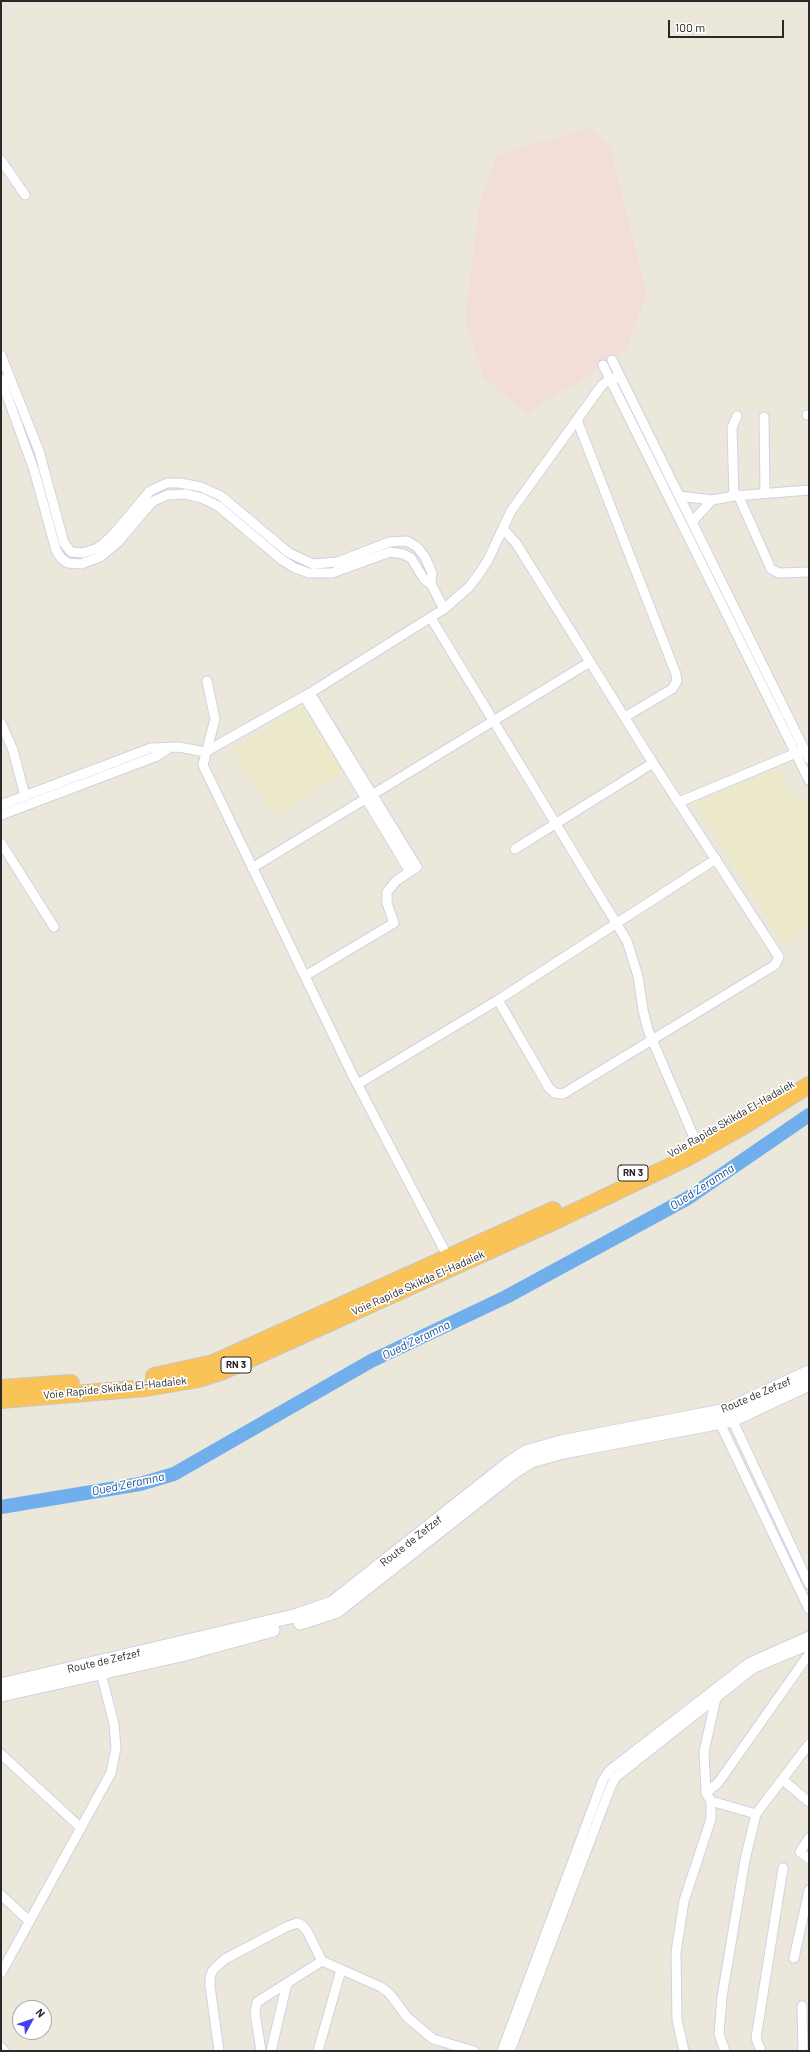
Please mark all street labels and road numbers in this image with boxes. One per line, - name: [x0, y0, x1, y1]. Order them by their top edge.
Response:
- street label: Voie Rapide Skikda El-Hadaiek: [665, 1077, 797, 1161]
- road number: RN 3: [618, 1165, 648, 1181]
- street label: Voie Rapide Skikda El-Hadaiek: [349, 1248, 487, 1318]
- road number: RN 3: [221, 1357, 251, 1373]
- street label: Voie Rapide Skikda El-Hadaiek: [43, 1374, 187, 1402]
- street label: Route de Zefzef: [719, 1374, 793, 1416]
- street label: Route de Zefzef: [377, 1513, 445, 1569]
- street label: Route de Zefzef: [66, 1646, 142, 1676]

